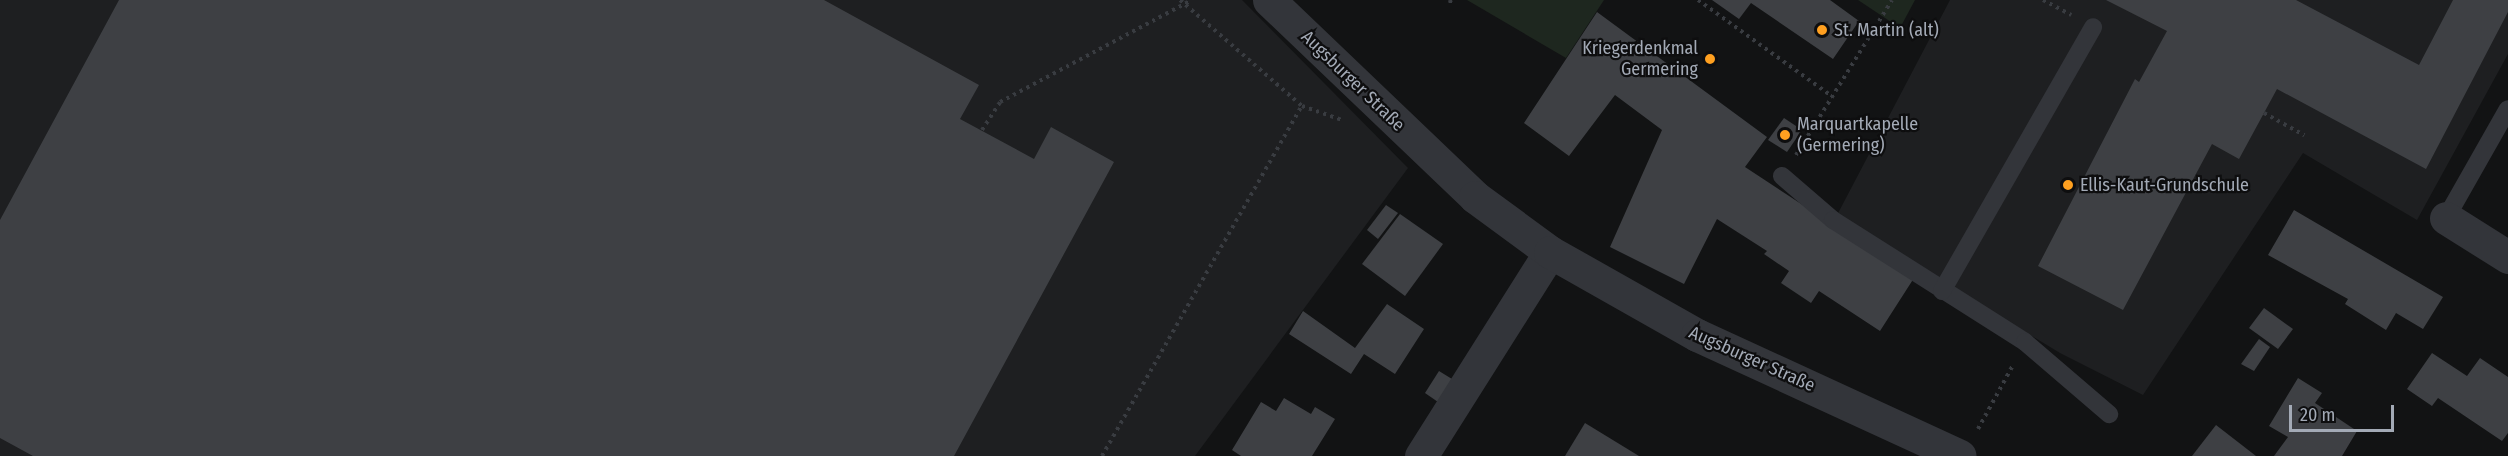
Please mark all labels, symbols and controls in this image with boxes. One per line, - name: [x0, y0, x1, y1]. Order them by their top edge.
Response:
- place label: St. Martin (alt): [1834, 19, 1939, 41]
- marker: St. Martin (alt): [1815, 23, 1829, 37]
- street label: Augsburger Straße: [1297, 26, 1409, 136]
- place label: Kriegerdenkmal Germering: [1582, 38, 1698, 80]
- marker: Kriegerdenkmal Germering: [1703, 52, 1717, 66]
- place label: Marquartkapelle (Germering): [1797, 114, 1918, 156]
- marker: Marquartkapelle (Germering): [1778, 128, 1792, 142]
- place label: Ellis-Kaut-Grundschule: [2080, 174, 2249, 196]
- marker: Ellis-Kaut-Grundschule: [2061, 178, 2075, 192]
- street label: Augsburger Straße: [1686, 322, 1818, 396]
- scale bar: [2292, 393, 2397, 431]
- text: 20 m: [2300, 404, 2335, 426]

